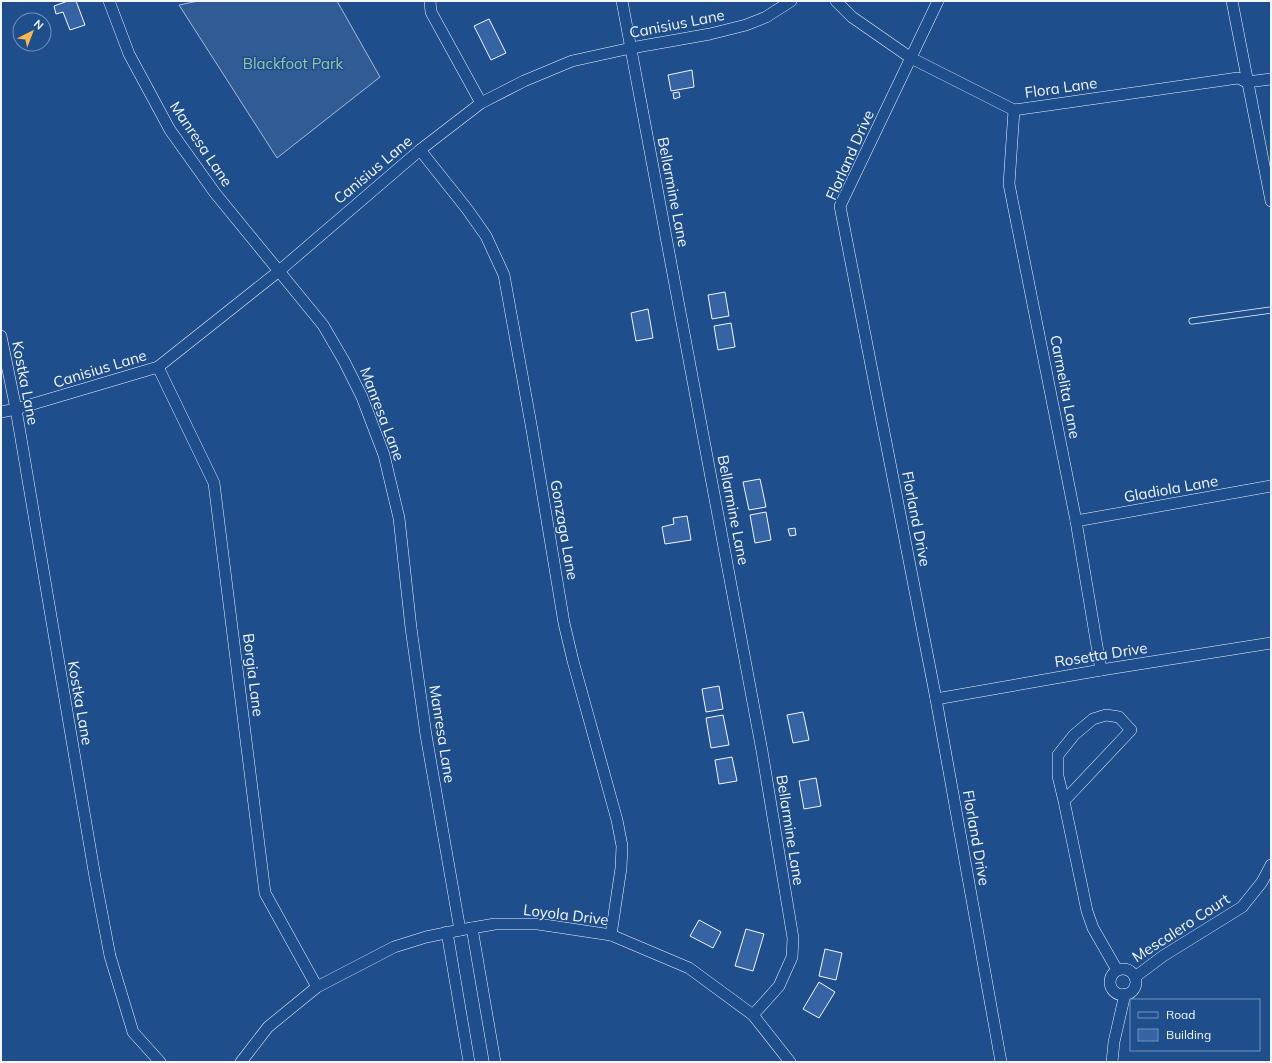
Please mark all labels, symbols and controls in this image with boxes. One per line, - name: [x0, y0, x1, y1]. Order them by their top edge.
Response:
- street label: Canisius Lane: [628, 5, 726, 42]
- north arrow: [12, 12, 52, 52]
- text: N: [31, 17, 46, 33]
- park label: Blackfoot Park: [243, 54, 344, 73]
- street label: Flora Lane: [1023, 73, 1098, 102]
- street label: Manresa Lane: [166, 98, 237, 190]
- street label: Florland Drive: [821, 107, 878, 203]
- street label: Canisius Lane: [330, 131, 416, 208]
- street label: Bellarmine Lane: [654, 135, 693, 249]
- street label: Carmelita Lane: [1046, 333, 1085, 440]
- street label: Kostka Lane: [8, 339, 43, 427]
- street label: Canisius Lane: [51, 345, 149, 392]
- street label: Manresa Lane: [356, 364, 409, 463]
- street label: Bellarmine Lane: [714, 453, 753, 567]
- street label: Florland Drive: [898, 470, 935, 568]
- street label: Gladiola Lane: [1122, 471, 1219, 506]
- street label: Gonzaga Lane: [546, 478, 583, 581]
- street label: Borgia Lane: [239, 632, 268, 718]
- street label: Rosetta Drive: [1053, 638, 1149, 671]
- street label: Kostka Lane: [64, 659, 97, 747]
- street label: Manresa Lane: [425, 684, 460, 784]
- street label: Bellarmine Lane: [772, 773, 809, 887]
- street label: Florland Drive: [959, 789, 994, 887]
- street label: Mescalero Court: [1128, 889, 1233, 966]
- street label: Loyola Drive: [522, 900, 610, 929]
- legend: [1130, 999, 1260, 1051]
- text: Road: [1166, 1007, 1195, 1022]
- text: Building: [1166, 1027, 1211, 1042]

